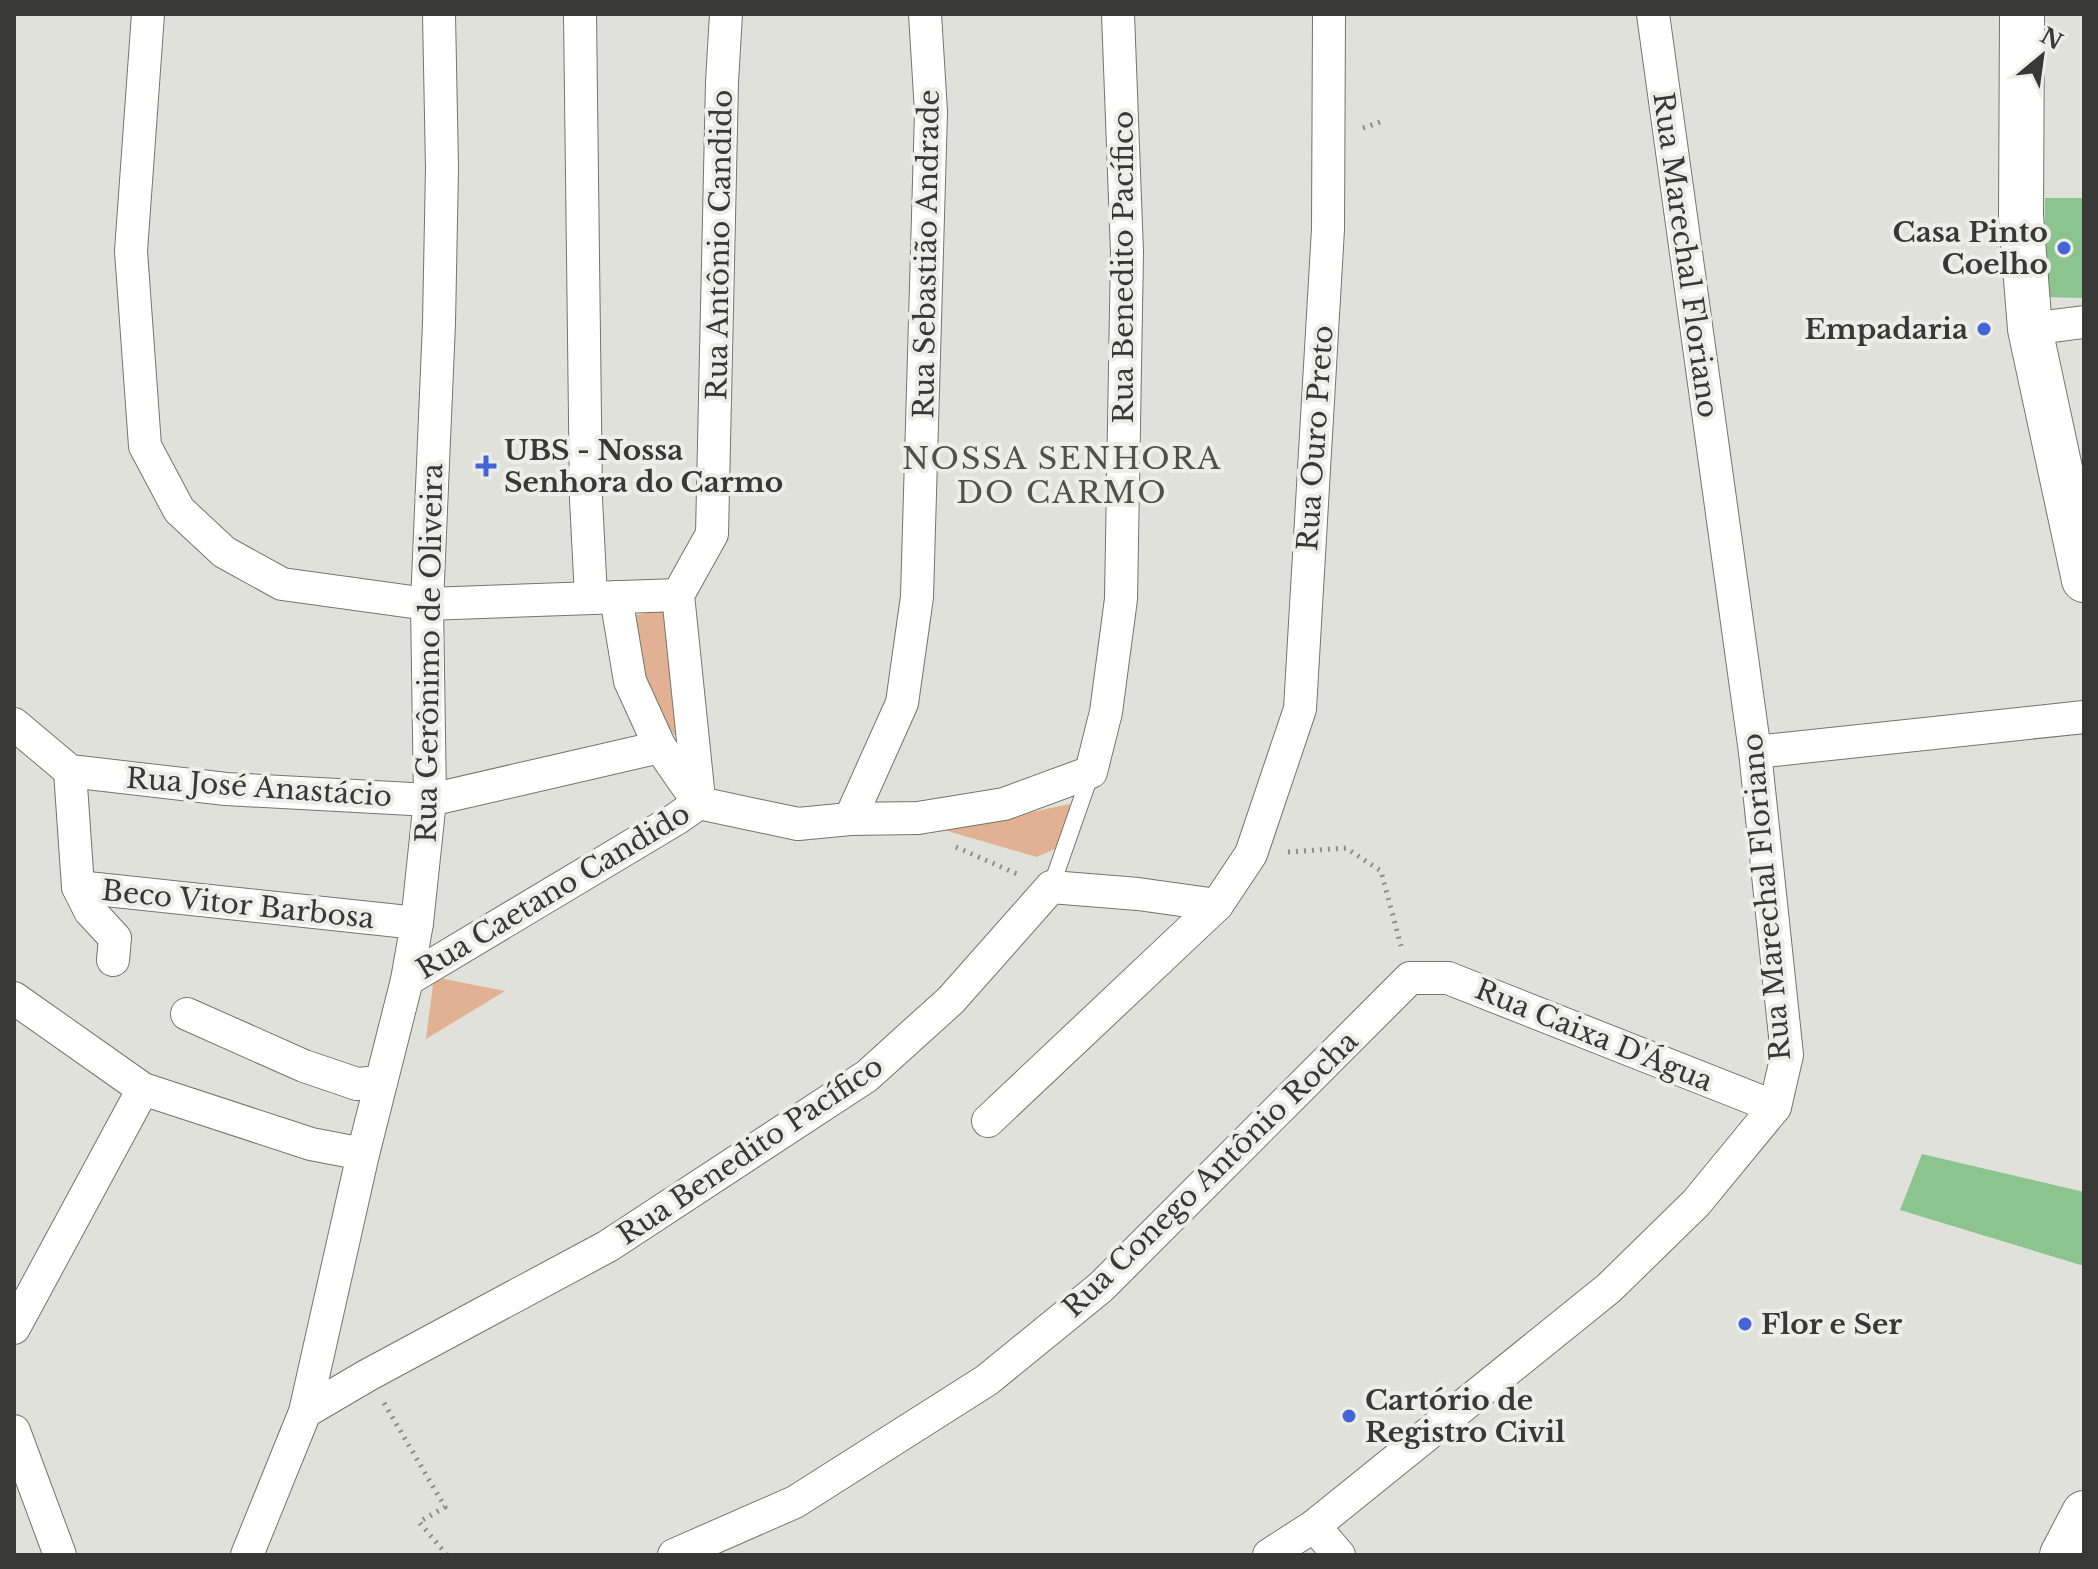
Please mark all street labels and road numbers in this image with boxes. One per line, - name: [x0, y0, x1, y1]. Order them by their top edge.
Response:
- street label: Rua Antônio Candido: [699, 89, 740, 401]
- street label: Rua Sebastião Andrade: [906, 89, 947, 419]
- street label: Rua Marechal Floriano: [1645, 90, 1726, 420]
- street label: Rua Benedito Pacífico: [1106, 111, 1141, 423]
- street label: Rua Ouro Preto: [1290, 324, 1341, 552]
- street label: Rua Gerônimo de Oliveira: [409, 462, 450, 843]
- street label: Rua Marechal Floriano: [1735, 732, 1798, 1062]
- street label: Rua José Anastácio: [125, 761, 393, 814]
- street label: Rua Caetano Candido: [410, 796, 696, 987]
- street label: Beco Vitor Barbosa: [100, 873, 376, 936]
- street label: Rua Caixa D'Água: [1470, 972, 1718, 1099]
- street label: Rua Conego Antônio Rocha: [1055, 1024, 1366, 1325]
- street label: Rua Benedito Pacífico: [611, 1048, 890, 1252]

